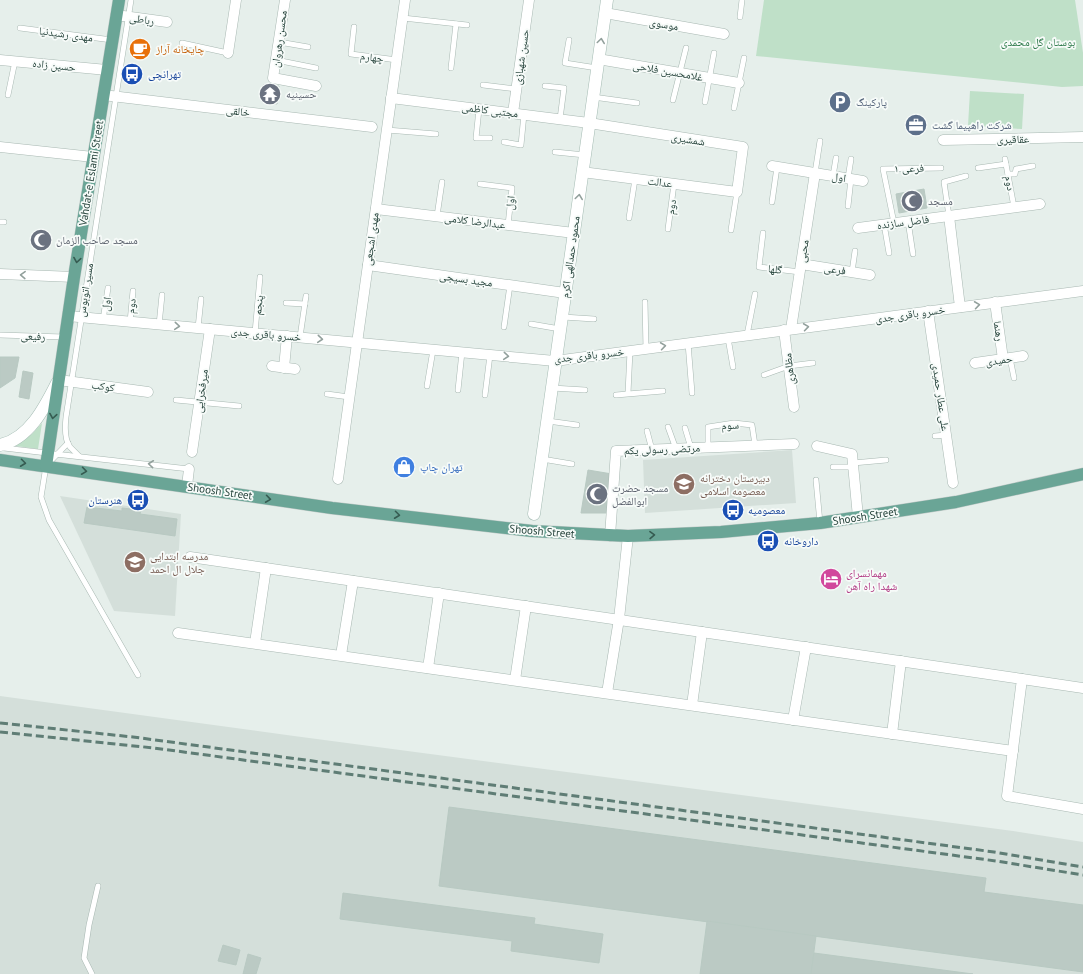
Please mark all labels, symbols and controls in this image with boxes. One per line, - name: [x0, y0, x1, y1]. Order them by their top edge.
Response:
- street label: رباطی: [129, 10, 155, 28]
- street label: محسن رهروان: [268, 10, 290, 68]
- street label: موسوی: [648, 15, 680, 33]
- street label: مهدی رشیدنیا: [38, 23, 94, 45]
- street label: حسین شهبازی: [510, 28, 532, 86]
- park label: بوستان گل محمدی: [1001, 35, 1075, 49]
- cafe icon: چایخانه آراز: [127, 36, 153, 62]
- one-way arrow: [596, 38, 605, 44]
- place label: چایخانه آراز: [155, 42, 204, 56]
- street label: چهارم: [359, 49, 385, 65]
- street label: حسین زاده: [32, 56, 76, 74]
- street label: غلامحسین فلاحی: [632, 58, 705, 84]
- bus stop icon: تهرانچی: [119, 61, 145, 87]
- place label: تهرانچی: [148, 67, 182, 81]
- temple icon: حسینیه: [257, 81, 283, 107]
- place label: حسینیه: [286, 87, 316, 101]
- parking icon: پارکینگ: [827, 89, 853, 115]
- place label: پارکینگ: [856, 95, 887, 109]
- street label: مجتبی کاظمی: [461, 100, 519, 120]
- street label: خالقی: [225, 103, 251, 119]
- office icon: شركت راهپيما گشت: [903, 112, 929, 138]
- place label: شركت راهپيما گشت: [932, 118, 1012, 132]
- street label: Vahdat-e Eslami Street: [76, 119, 106, 228]
- street label: شمشیری: [670, 129, 706, 149]
- street label: عقاقیری: [997, 132, 1030, 146]
- street label: فرعی ۱: [894, 161, 925, 175]
- street label: اول: [831, 169, 847, 185]
- street label: عدالت: [647, 174, 674, 191]
- street label: دوم: [1002, 174, 1018, 192]
- mosque icon: مسجد: [899, 188, 925, 214]
- one-way arrow: [574, 194, 583, 200]
- place label: مسجد: [928, 194, 953, 208]
- street label: اول: [502, 195, 518, 211]
- street label: دوم: [663, 198, 679, 215]
- street label: عبدالرضا کلامی: [444, 210, 507, 232]
- street label: مهدی اشجعی: [360, 212, 382, 266]
- street label: فاضل سازنده: [876, 212, 930, 232]
- street label: محمود حمدالهی اکرم: [557, 215, 583, 299]
- mosque icon: مسجد صاحب الزمان: [28, 227, 54, 253]
- place label: مسجد صاحب الزمان: [56, 233, 138, 247]
- street label: محبی: [794, 238, 812, 264]
- one-way arrow: [73, 257, 82, 263]
- street label: فرعی: [823, 260, 847, 278]
- street label: گلها: [767, 261, 783, 277]
- street label: مسیر اتوبوس: [74, 262, 96, 318]
- street label: مجید بسیجی: [438, 268, 494, 290]
- one-way arrow: [20, 270, 26, 279]
- street label: پنجم: [250, 294, 267, 316]
- street label: اول: [98, 296, 114, 312]
- street label: دوم: [123, 297, 139, 314]
- one-way arrow: [974, 301, 980, 310]
- street label: خسرو باقری جدی: [874, 302, 946, 326]
- street label: رهنما: [991, 320, 1007, 342]
- one-way arrow: [174, 322, 180, 331]
- one-way arrow: [803, 323, 809, 332]
- street label: خسرو باقری جدی: [230, 324, 302, 344]
- street label: رفیعی: [20, 329, 46, 343]
- one-way arrow: [317, 335, 323, 344]
- one-way arrow: [660, 342, 667, 351]
- street label: خسرو باقری جدی: [553, 344, 625, 366]
- street label: حمیدی: [984, 351, 1014, 369]
- one-way arrow: [502, 352, 509, 361]
- street label: مظاهری: [780, 352, 798, 386]
- street label: علی عطار حمیدی: [929, 362, 953, 432]
- street label: میرفخرایی: [191, 368, 211, 414]
- street label: کوکب: [91, 377, 116, 395]
- one-way arrow: [49, 413, 58, 419]
- street label: سوم: [721, 417, 739, 433]
- street label: مرتضی رسولی یکم: [624, 441, 700, 458]
- shop icon: تهران چاپ: [391, 454, 417, 480]
- one-way arrow: [20, 458, 26, 467]
- one-way arrow: [148, 460, 154, 469]
- place label: تهران چاپ: [420, 460, 463, 474]
- one-way arrow: [81, 466, 87, 475]
- school or university icon: دبیرستان دخترانه معصومه اسلامی: [671, 471, 697, 497]
- place label: دبیرستان دخترانه معصومه اسلامی: [700, 471, 770, 498]
- street label: Shoosh Street: [187, 480, 254, 503]
- mosque icon: مسجد حضرت ابوالفضل: [584, 481, 610, 507]
- place label: مسجد حضرت ابوالفضل: [612, 481, 668, 508]
- bus stop icon: هنرستان: [125, 487, 151, 513]
- place label: هنرستان: [88, 493, 122, 507]
- one-way arrow: [265, 494, 271, 502]
- bus stop icon: معصومیه: [720, 497, 746, 523]
- place label: معصومیه: [748, 503, 785, 517]
- street label: Shoosh Street: [832, 504, 899, 528]
- one-way arrow: [394, 511, 400, 520]
- street label: Shoosh Street: [509, 521, 575, 541]
- bus stop icon: داروخانه: [755, 528, 781, 554]
- one-way arrow: [649, 531, 655, 540]
- place label: داروخانه: [784, 534, 819, 548]
- school or university icon: مدرسه ابتدایی جلال ال احمد: [122, 549, 148, 575]
- place label: مدرسه ابتدایی جلال ال احمد: [150, 549, 208, 576]
- hotel icon: مهمانسرای شهدا راه آهن: [818, 566, 844, 592]
- place label: مهمانسرای شهدا راه آهن: [846, 566, 897, 593]

